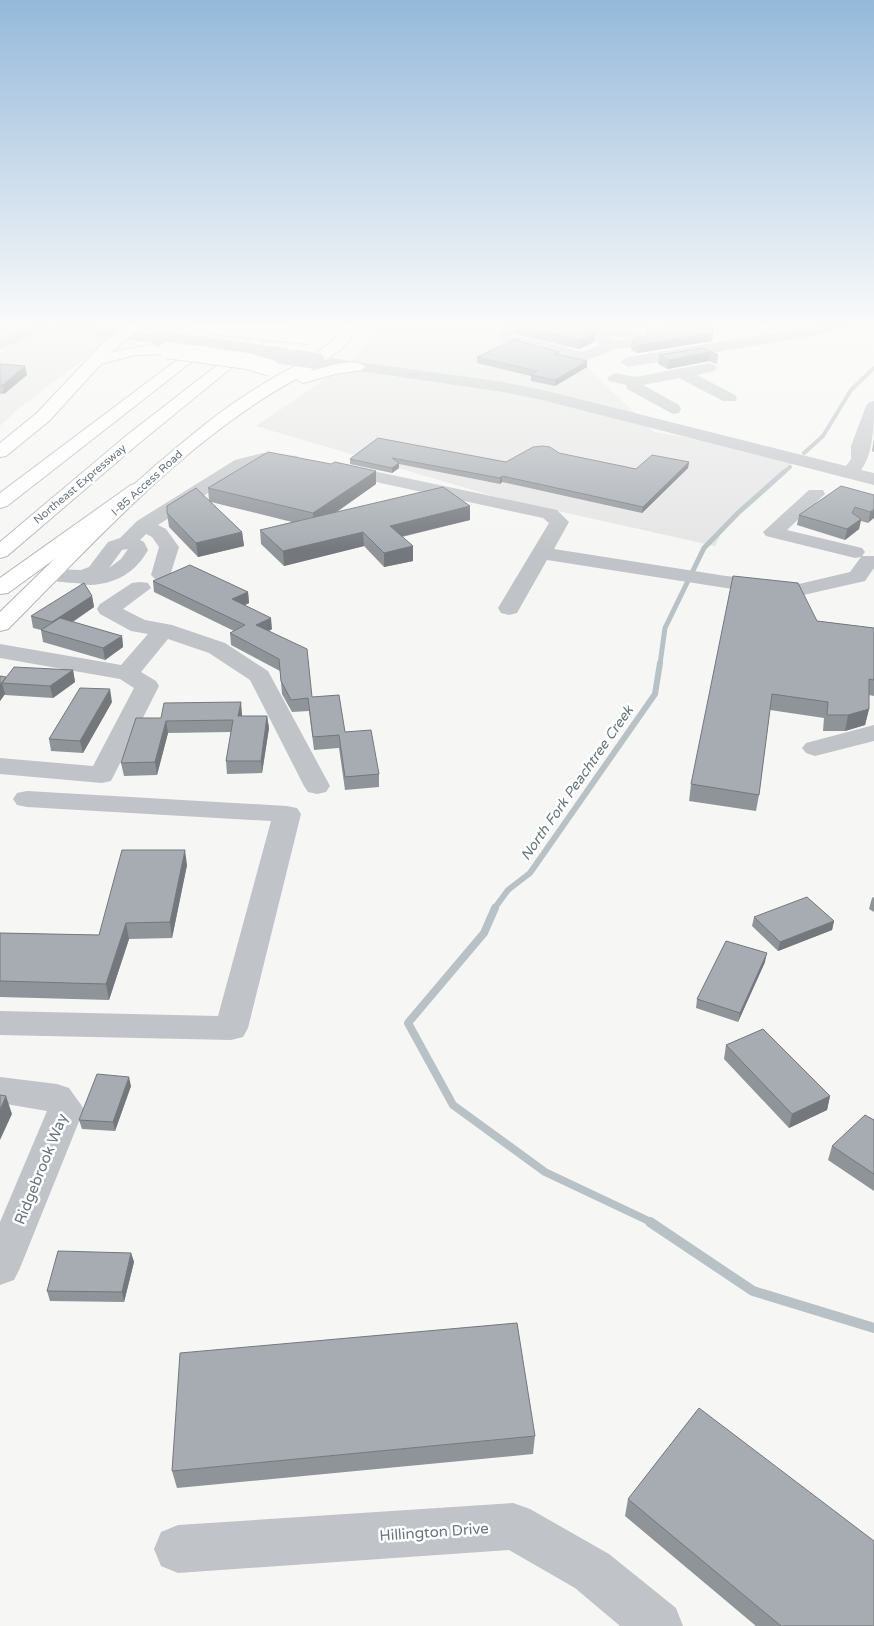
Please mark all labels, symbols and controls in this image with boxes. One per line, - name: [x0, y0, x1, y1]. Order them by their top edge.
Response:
- street label: Northeast Expressway: [31, 442, 129, 526]
- street label: I-85 Access Road: [109, 448, 185, 518]
- water label: North Fork Peachtree Creek: [517, 701, 638, 863]
- street label: Ridgebrook Way: [11, 1111, 71, 1227]
- street label: Hillington Drive: [379, 1519, 489, 1545]

